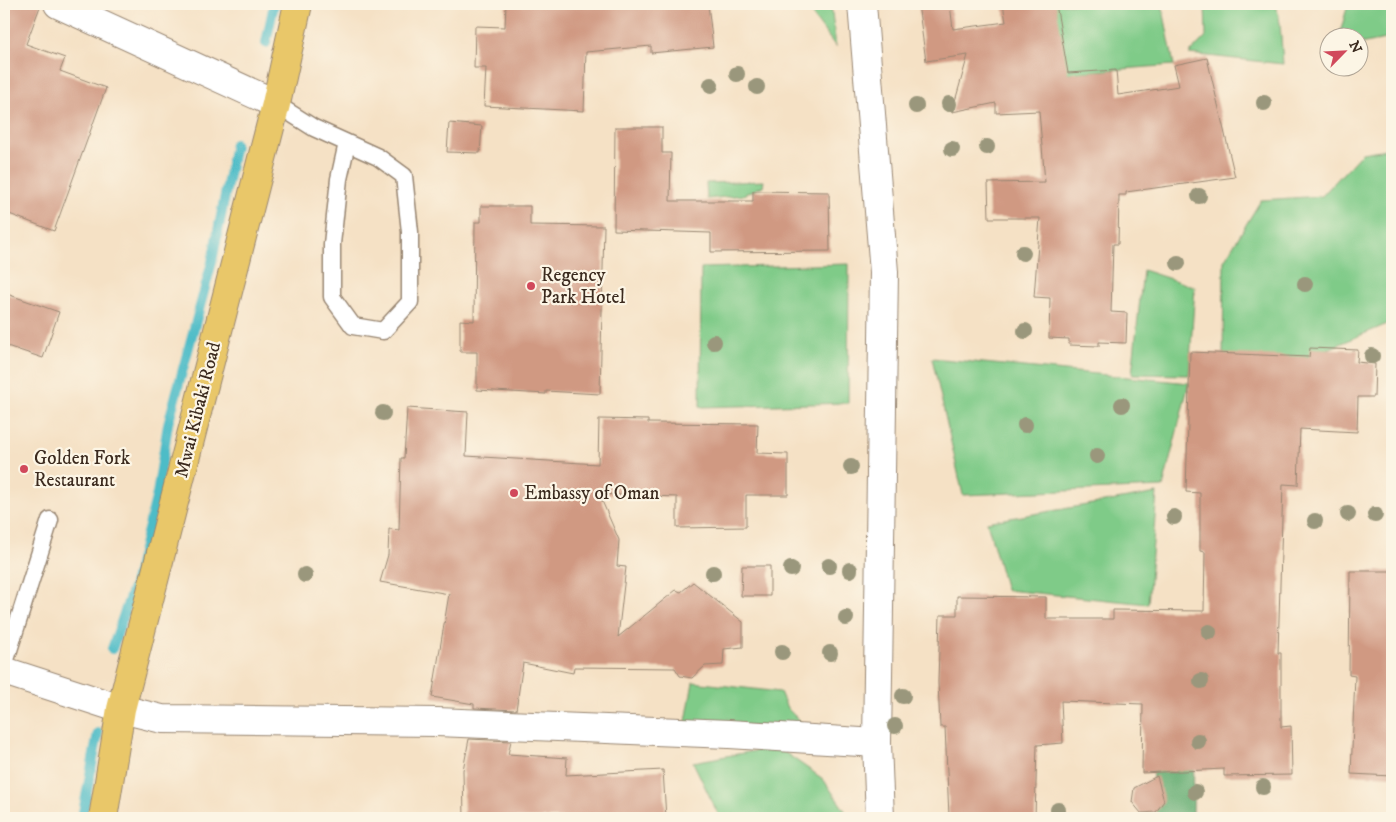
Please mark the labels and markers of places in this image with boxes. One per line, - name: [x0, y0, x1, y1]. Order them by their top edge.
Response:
- place label: Regency Park Hotel: [541, 264, 625, 309]
- marker: Regency Park Hotel: [525, 280, 537, 292]
- place label: Golden Fork Restaurant: [34, 447, 131, 492]
- marker: Golden Fork Restaurant: [18, 463, 30, 475]
- place label: Embassy of Oman: [524, 482, 660, 505]
- marker: Embassy of Oman: [508, 487, 520, 499]

